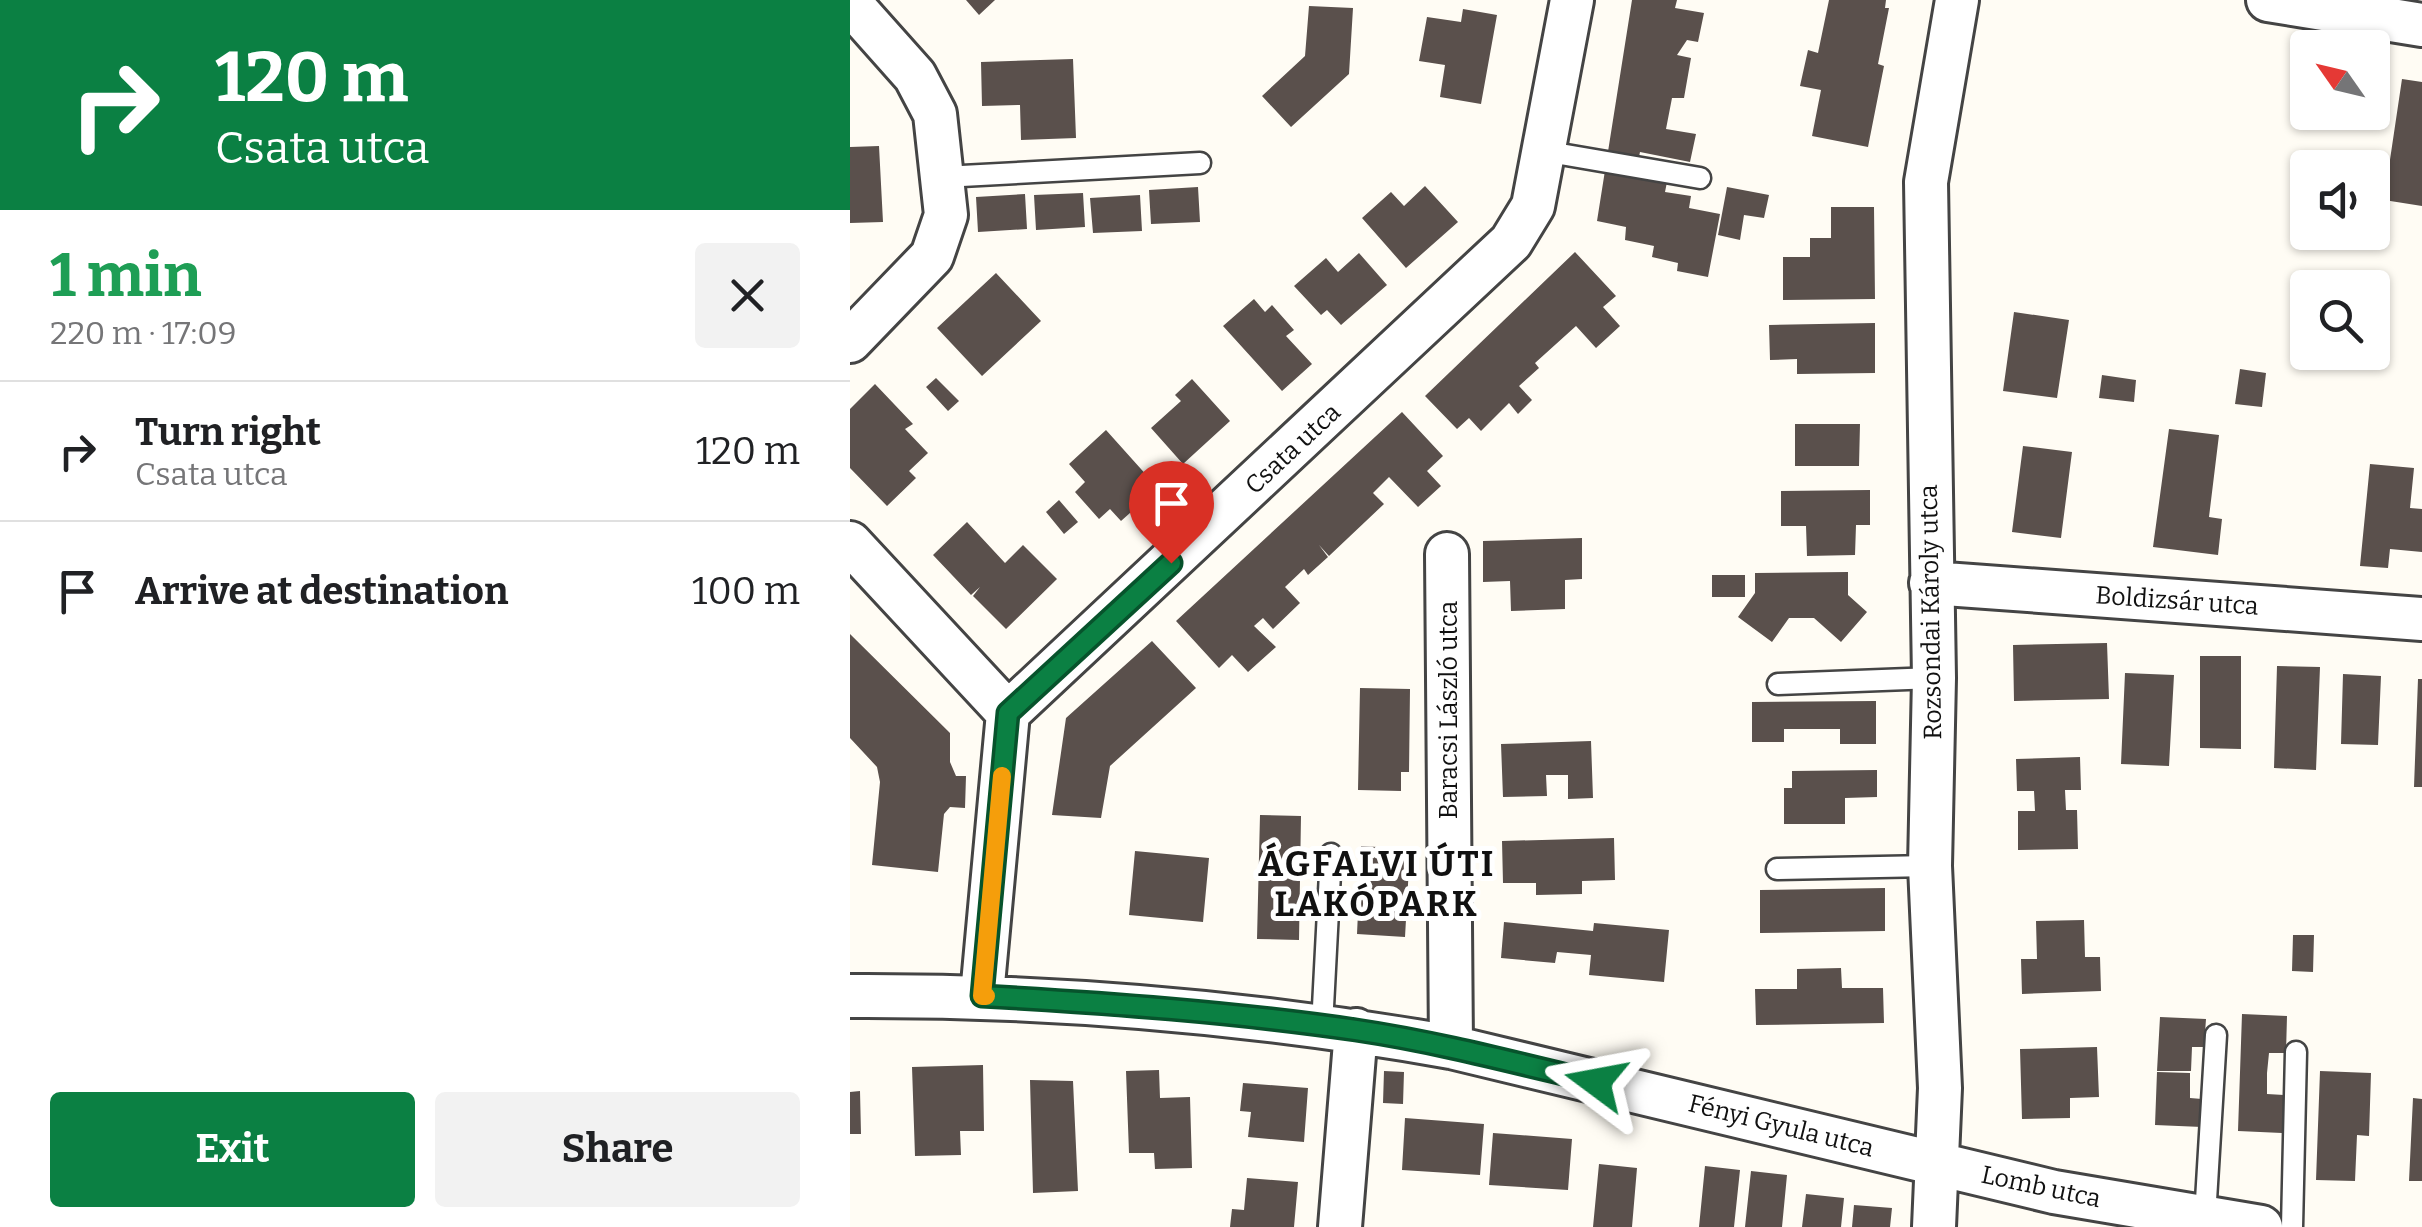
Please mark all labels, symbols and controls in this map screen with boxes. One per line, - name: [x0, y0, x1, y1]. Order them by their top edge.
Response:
- north arrow: [2290, 30, 2390, 130]
- map controls: [2290, 30, 2390, 370]
- text: 120 m: [215, 36, 408, 120]
- icon: right: [50, 40, 180, 170]
- text: Csata utca: [215, 121, 429, 175]
- button: sound: [2290, 150, 2390, 250]
- text: 1 min: [50, 240, 202, 312]
- button: close: [695, 243, 800, 348]
- button: search: [2290, 270, 2390, 370]
- text: 220 m · 17:09: [50, 314, 237, 352]
- street label: Csata utca: [1239, 397, 1347, 501]
- text: Turn right: [135, 409, 321, 455]
- icon: right: [50, 424, 105, 479]
- text: 120 m: [696, 428, 800, 474]
- text: Csata utca: [135, 455, 287, 493]
- pin: [1129, 461, 1214, 564]
- icon: arrive: [1144, 476, 1199, 531]
- street label: Rozsondai Károly utca: [1914, 484, 1948, 740]
- icon: arrive: [50, 564, 105, 619]
- text: Arrive at destination: [135, 568, 508, 614]
- text: 100 m: [692, 568, 800, 614]
- street label: Boldizsár utca: [2094, 580, 2260, 622]
- street label: Baracsi László utca: [1434, 601, 1464, 819]
- district label: ÁGFALVI ÚTI LAKÓPARK: [1258, 842, 1496, 925]
- position arrow: [1544, 1030, 1648, 1134]
- street label: Fényi Gyula utca: [1685, 1088, 1877, 1164]
- button: Exit: [50, 1092, 415, 1207]
- button: Share: [435, 1092, 800, 1207]
- street label: Lomb utca: [1978, 1160, 2104, 1214]

